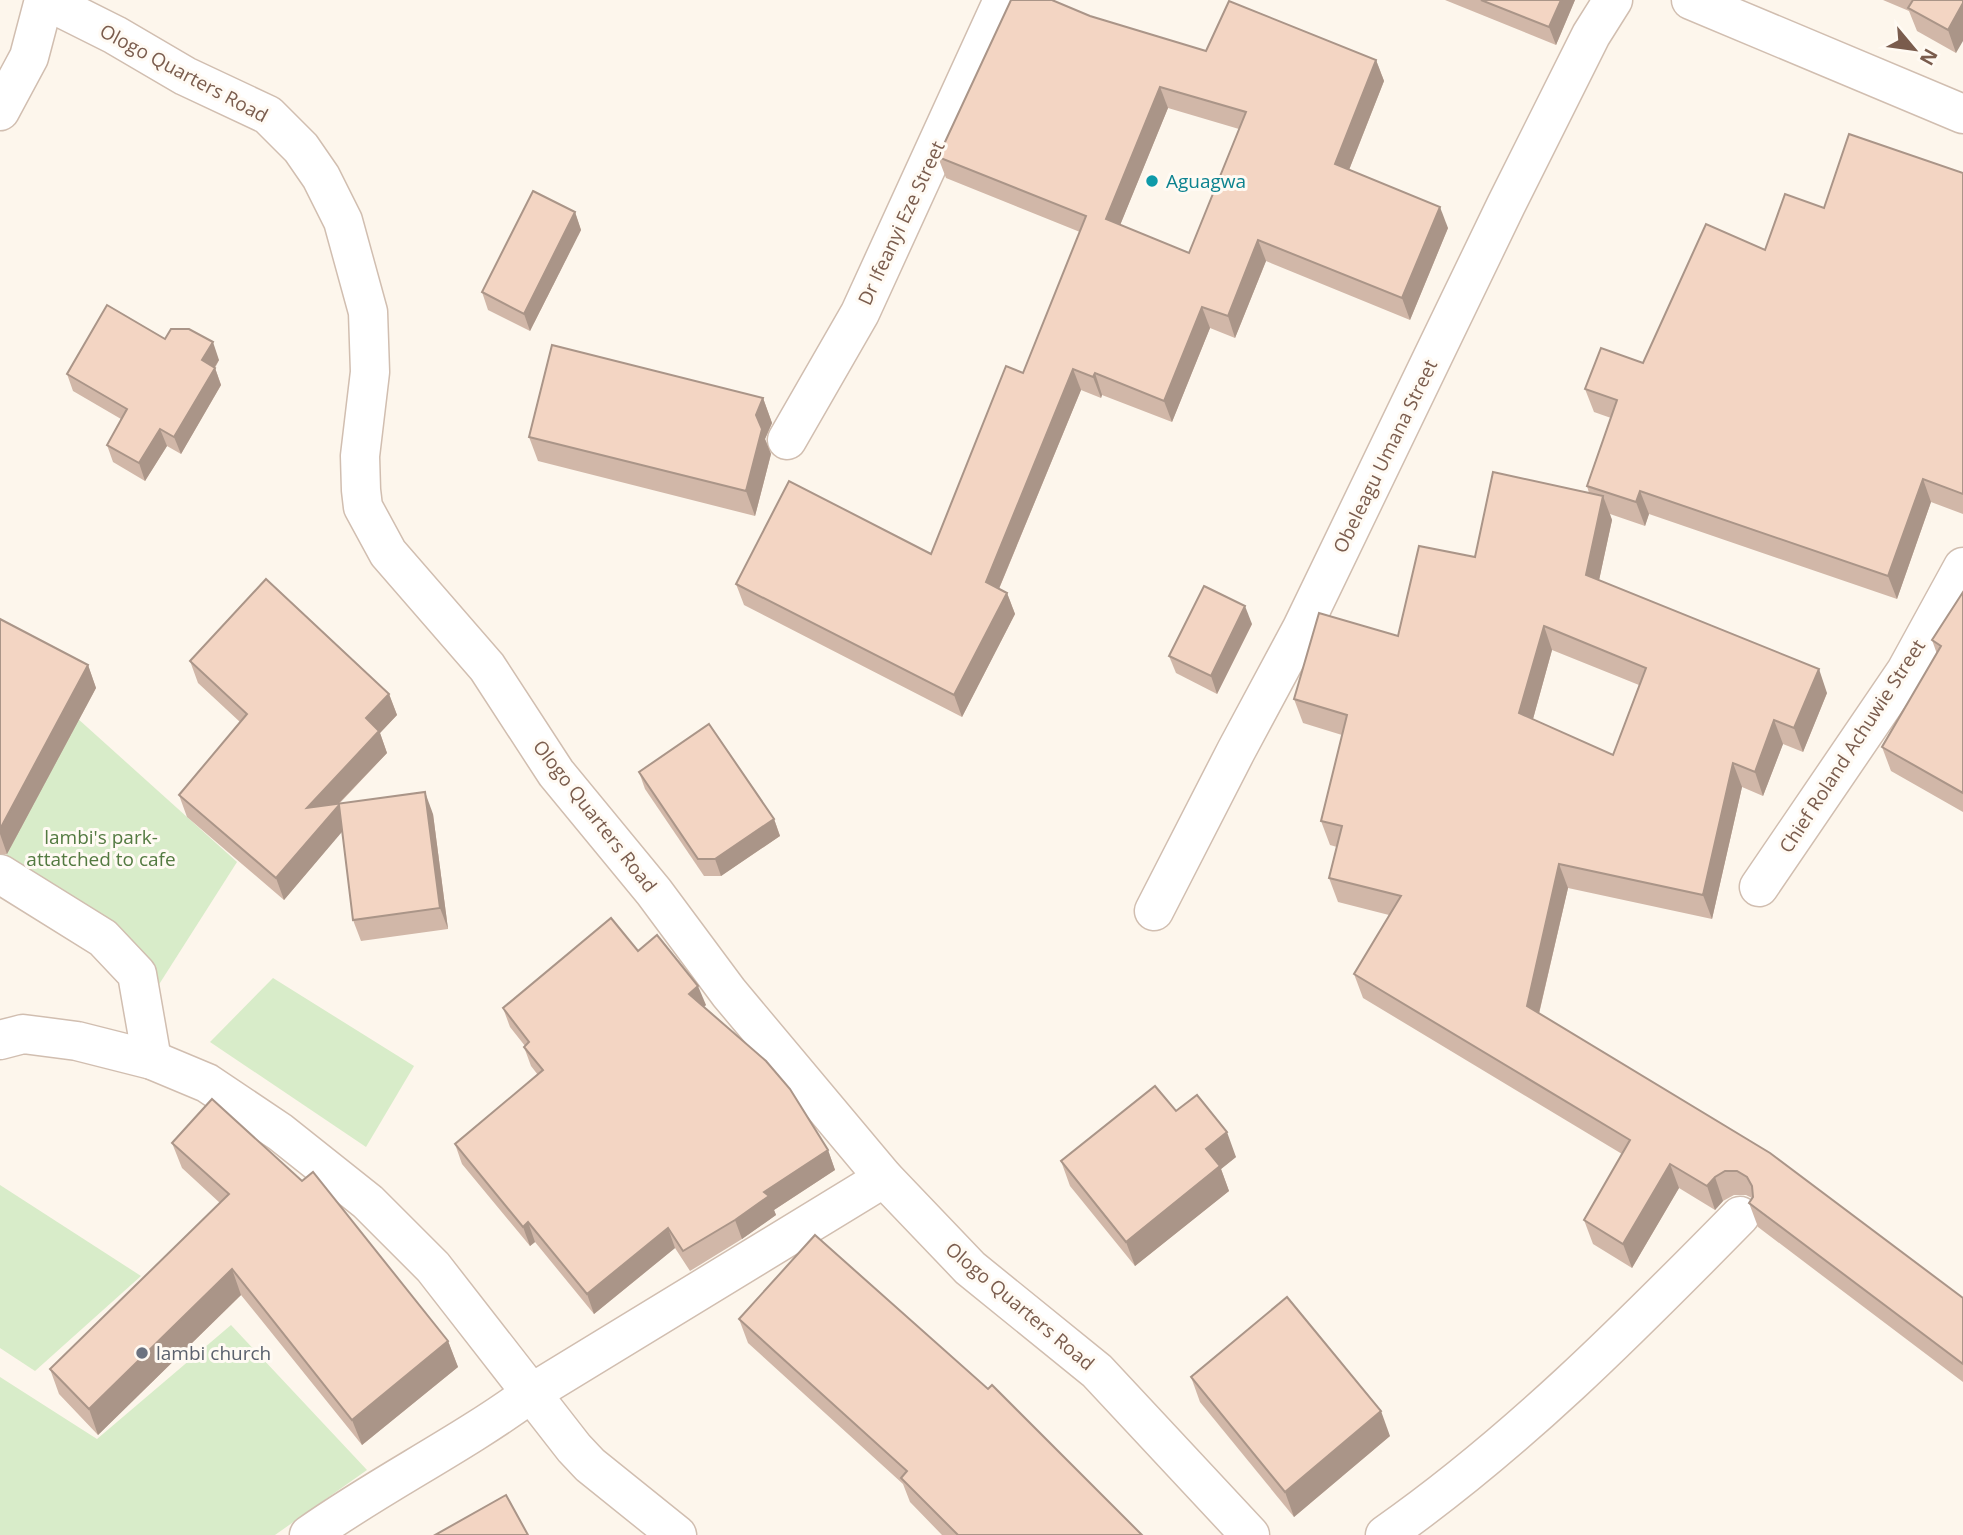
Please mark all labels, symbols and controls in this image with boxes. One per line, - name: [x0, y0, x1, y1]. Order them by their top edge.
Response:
- north arrow: [1879, 14, 1949, 84]
- street label: Ologo Quarters Road: [95, 18, 273, 128]
- text: N: [1914, 44, 1944, 70]
- street label: Dr Ifeanyi Eze Street: [852, 136, 951, 309]
- place label: Aguagwa: [1166, 168, 1246, 194]
- marker: Aguagwa: [1144, 173, 1160, 189]
- street label: Obeleagu Umana Street: [1327, 355, 1443, 557]
- street label: Chief Roland Achuwie Street: [1773, 634, 1931, 858]
- street label: Ologo Quarters Road: [527, 734, 663, 898]
- park label: lambi's park- attatched to cafe: [26, 824, 176, 872]
- street label: Ologo Quarters Road: [940, 1236, 1100, 1376]
- place label: lambi church: [156, 1340, 271, 1366]
- marker: lambi church: [134, 1345, 150, 1361]

